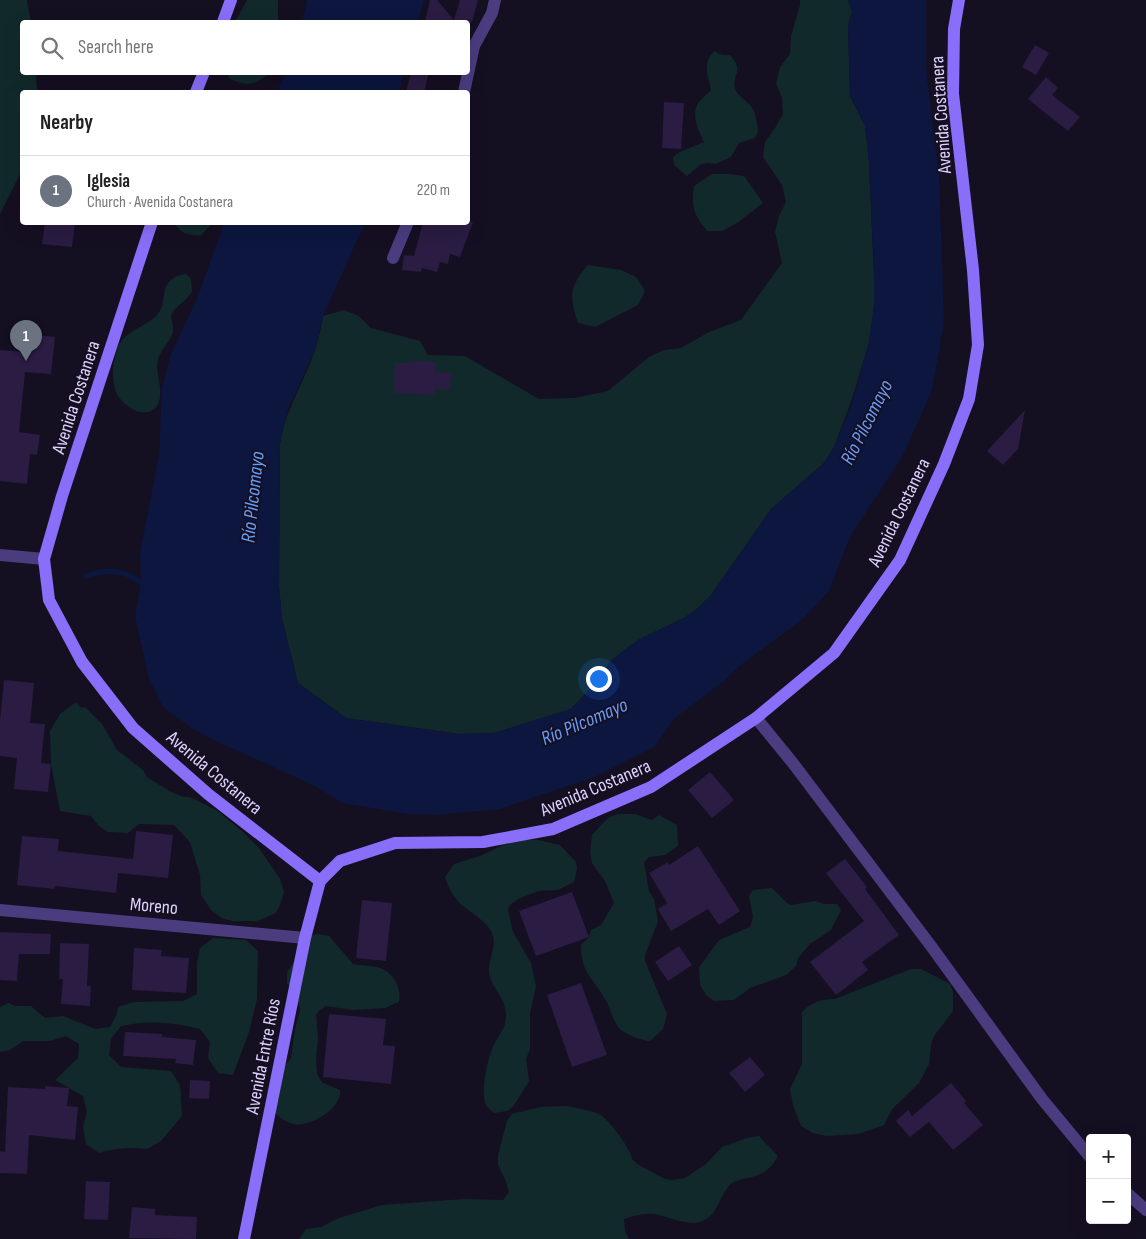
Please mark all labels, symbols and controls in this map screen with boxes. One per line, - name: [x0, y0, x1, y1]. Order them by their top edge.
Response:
- search box: [20, 20, 470, 75]
- icon: search: [38, 34, 66, 62]
- text: Search here: [78, 36, 154, 59]
- street label: Avenida Costanera: [926, 55, 957, 175]
- text: Nearby: [40, 110, 93, 135]
- text: Iglesia: [87, 170, 130, 193]
- text: 1: [53, 181, 59, 200]
- text: 220 m: [417, 181, 450, 200]
- text: Church · Avenida Costanera: [87, 193, 233, 212]
- pin: 1: [10, 320, 42, 361]
- street label: Avenida Costanera: [47, 338, 106, 458]
- water label: Río Pilcomayo: [835, 376, 898, 469]
- water label: Río Pilcomayo: [236, 450, 270, 544]
- street label: Avenida Costanera: [863, 455, 935, 571]
- your location: [586, 666, 612, 692]
- water label: Río Pilcomayo: [538, 693, 631, 751]
- street label: Avenida Costanera: [161, 726, 266, 820]
- street label: Avenida Costanera: [536, 755, 654, 822]
- street label: Moreno: [129, 893, 179, 920]
- street label: Avenida Entre Ríos: [241, 996, 286, 1117]
- map controls: [1086, 1134, 1131, 1224]
- button: +: [1086, 1134, 1131, 1179]
- button: −: [1086, 1179, 1131, 1224]

